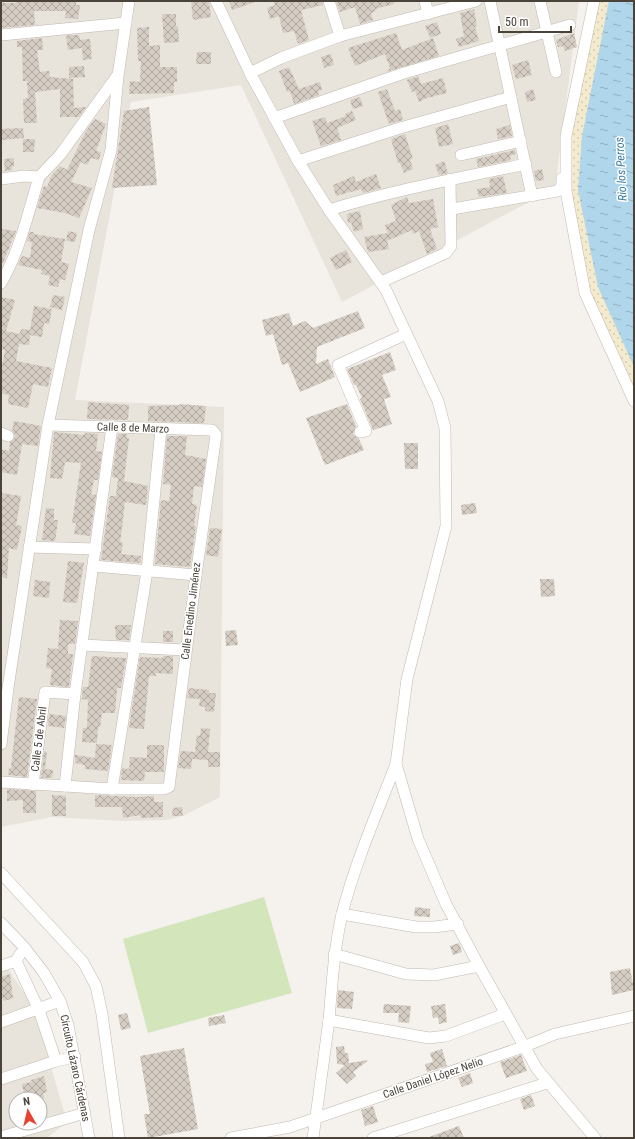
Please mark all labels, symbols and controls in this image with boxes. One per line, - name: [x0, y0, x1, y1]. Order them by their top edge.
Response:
- scale bar: [499, 8, 571, 34]
- text: 50 m: [505, 15, 529, 29]
- water label: Rio los Perros: [612, 137, 630, 201]
- street label: Calle 8 de Marzo: [97, 420, 170, 436]
- street label: Calle Enedino Jiménez: [179, 561, 203, 660]
- street label: Calle 5 de Abril: [29, 706, 49, 772]
- street label: Circuito Lázaro Cárdenas: [57, 1013, 93, 1123]
- street label: Calle Daniel López Nelio: [381, 1055, 485, 1101]
- north arrow: [8, 1091, 48, 1131]
- text: N: [22, 1095, 31, 1108]

